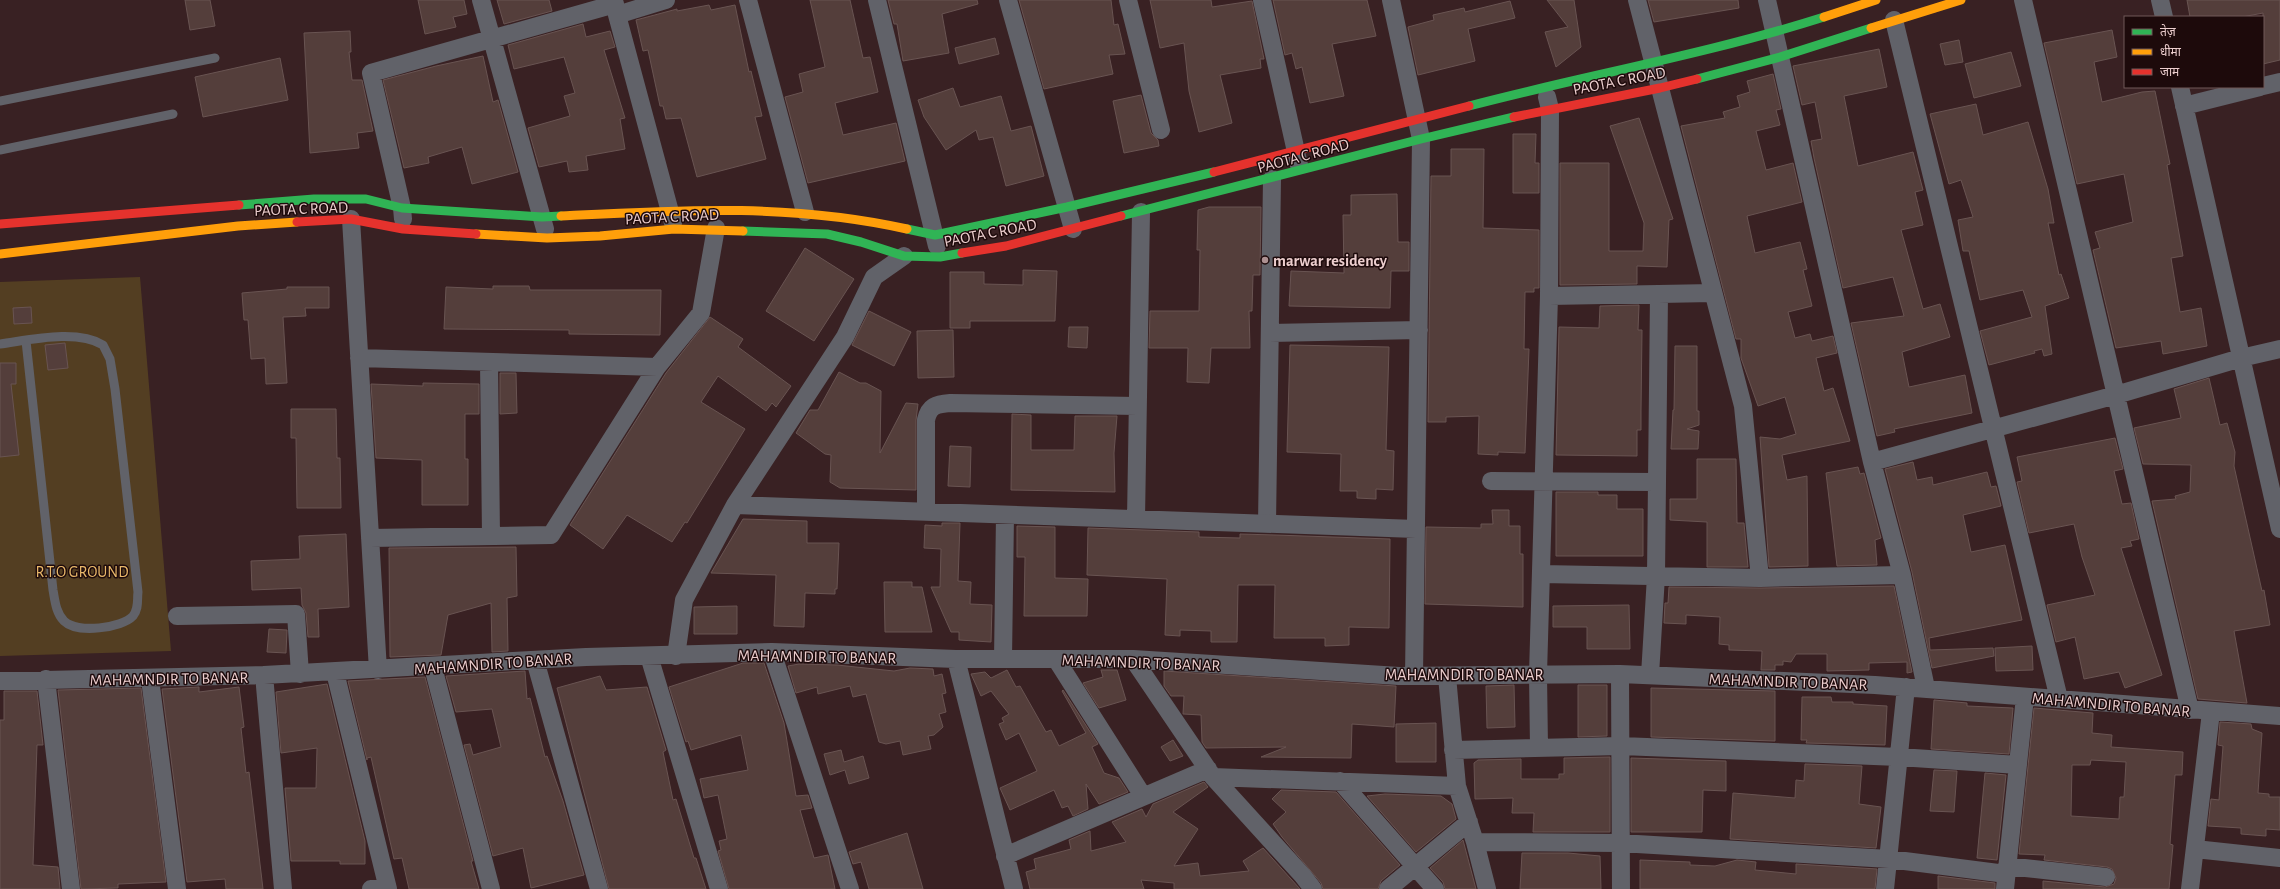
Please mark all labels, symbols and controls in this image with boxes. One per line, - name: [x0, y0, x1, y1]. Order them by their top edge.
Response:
- legend: [2124, 16, 2264, 88]
- text: तेज़: [2160, 24, 2177, 38]
- text: धीमा: [2160, 44, 2182, 58]
- street label: PAOTA C ROAD: [1571, 64, 1667, 98]
- text: जाम: [2160, 66, 2180, 78]
- street label: PAOTA C ROAD: [1256, 136, 1351, 176]
- street label: PAOTA C ROAD: [254, 199, 348, 219]
- street label: PAOTA C ROAD: [625, 207, 719, 227]
- street label: PAOTA C ROAD: [942, 216, 1038, 250]
- place label: marwar residency: [1273, 253, 1388, 270]
- marker: marwar residency: [1260, 255, 1270, 265]
- park label: R.T.O GROUND: [35, 564, 129, 580]
- street label: MAHAMNDIR TO BANAR: [738, 648, 897, 666]
- street label: MAHAMNDIR TO BANAR: [413, 650, 573, 678]
- street label: MAHAMNDIR TO BANAR: [1061, 652, 1221, 674]
- street label: MAHAMNDIR TO BANAR: [1385, 667, 1543, 683]
- street label: MAHAMNDIR TO BANAR: [90, 670, 249, 688]
- street label: MAHAMNDIR TO BANAR: [1708, 671, 1868, 693]
- street label: MAHAMNDIR TO BANAR: [2031, 690, 2191, 720]

